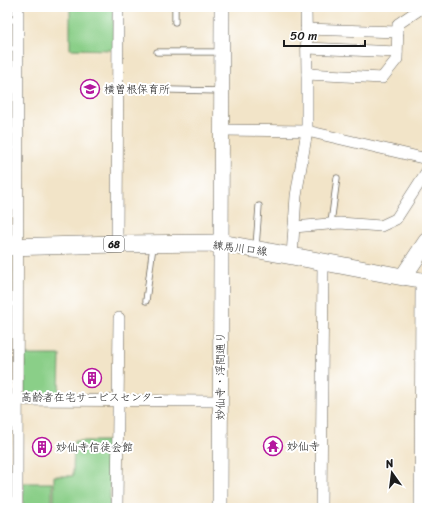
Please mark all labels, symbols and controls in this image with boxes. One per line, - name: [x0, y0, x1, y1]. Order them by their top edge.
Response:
- scale bar: [284, 22, 365, 48]
- text: 50 m: [290, 25, 317, 47]
- school or university icon: 横曽根保育所: [79, 78, 101, 100]
- place label: 横曽根保育所: [104, 80, 170, 99]
- road number: 68: [104, 236, 124, 252]
- street label: 練馬川口線: [211, 236, 268, 261]
- street label: 妙仙寺・浮間通り: [211, 332, 230, 420]
- building icon: 高齢者在宅サービスセンター: [81, 367, 103, 389]
- place label: 高齢者在宅サービスセンター: [21, 388, 163, 407]
- temple icon: 妙仙寺: [262, 435, 284, 457]
- building icon: 妙仙寺信徒会館: [31, 436, 53, 458]
- place label: 妙仙寺: [287, 437, 320, 456]
- place label: 妙仙寺信徒会館: [56, 438, 133, 457]
- north arrow: [372, 453, 412, 493]
- text: N: [383, 454, 396, 474]

